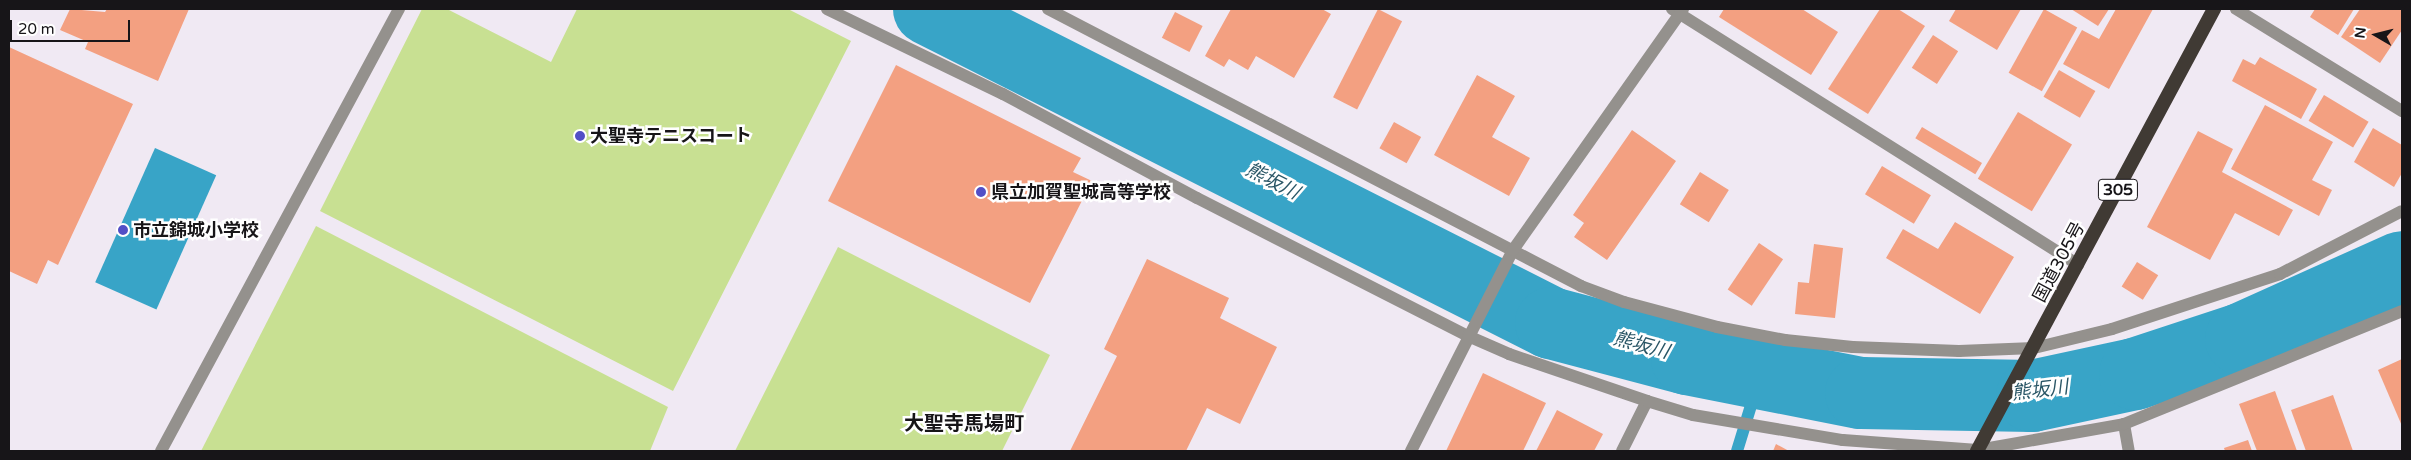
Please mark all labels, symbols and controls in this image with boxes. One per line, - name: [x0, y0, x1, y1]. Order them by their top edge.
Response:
- scale bar: [12, 10, 132, 42]
- north arrow: [2351, 10, 2401, 60]
- text: 20 m: [18, 20, 55, 38]
- text: N: [2351, 26, 2370, 40]
- place label: 大聖寺テニスコート: [590, 125, 752, 147]
- marker: 大聖寺テニスコート: [574, 130, 586, 142]
- water label: 熊坂川: [1241, 159, 1303, 205]
- road number: 305: [2097, 176, 2139, 204]
- place label: 県立加賀聖城高等学校: [991, 181, 1171, 203]
- marker: 県立加賀聖城高等学校: [975, 186, 987, 198]
- street label: 国道305号: [2029, 218, 2089, 306]
- place label: 市立錦城小学校: [133, 219, 259, 241]
- marker: 市立錦城小学校: [117, 224, 129, 236]
- water label: 熊坂川: [1611, 328, 1671, 364]
- water label: 熊坂川: [2010, 376, 2070, 406]
- district label: 大聖寺馬場町: [904, 412, 1024, 436]

